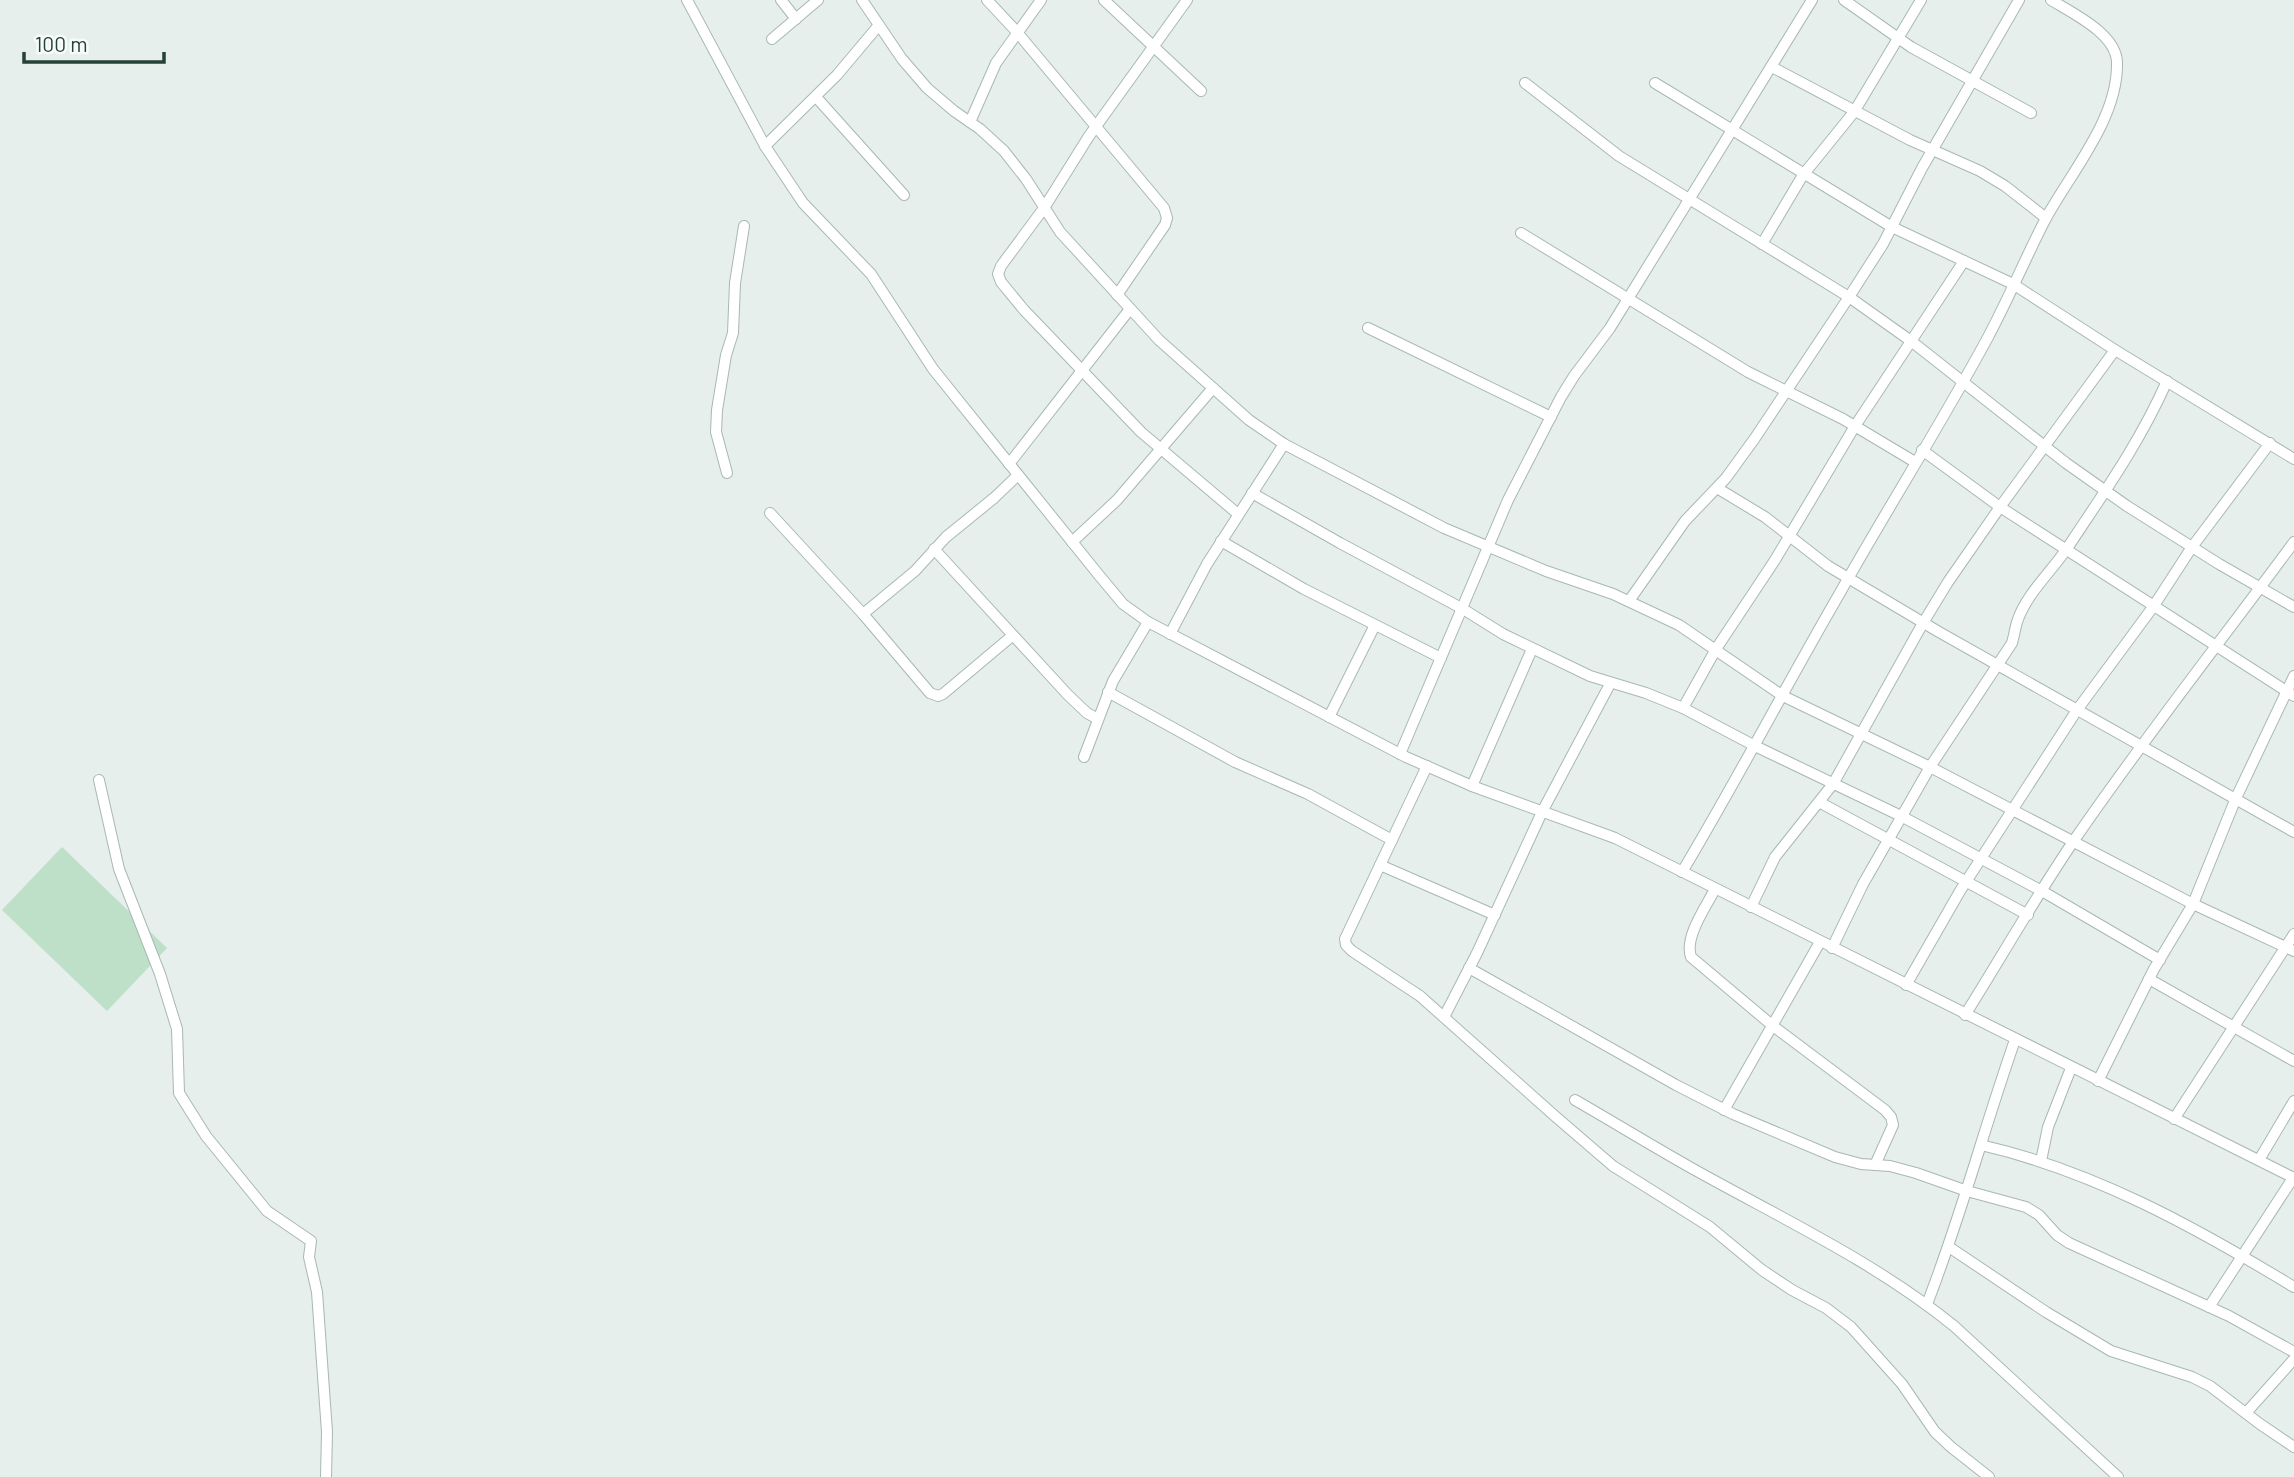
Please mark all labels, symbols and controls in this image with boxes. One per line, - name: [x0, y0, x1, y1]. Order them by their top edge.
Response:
- scale bar: [24, 21, 164, 65]
- text: 100 m: [35, 31, 88, 56]

